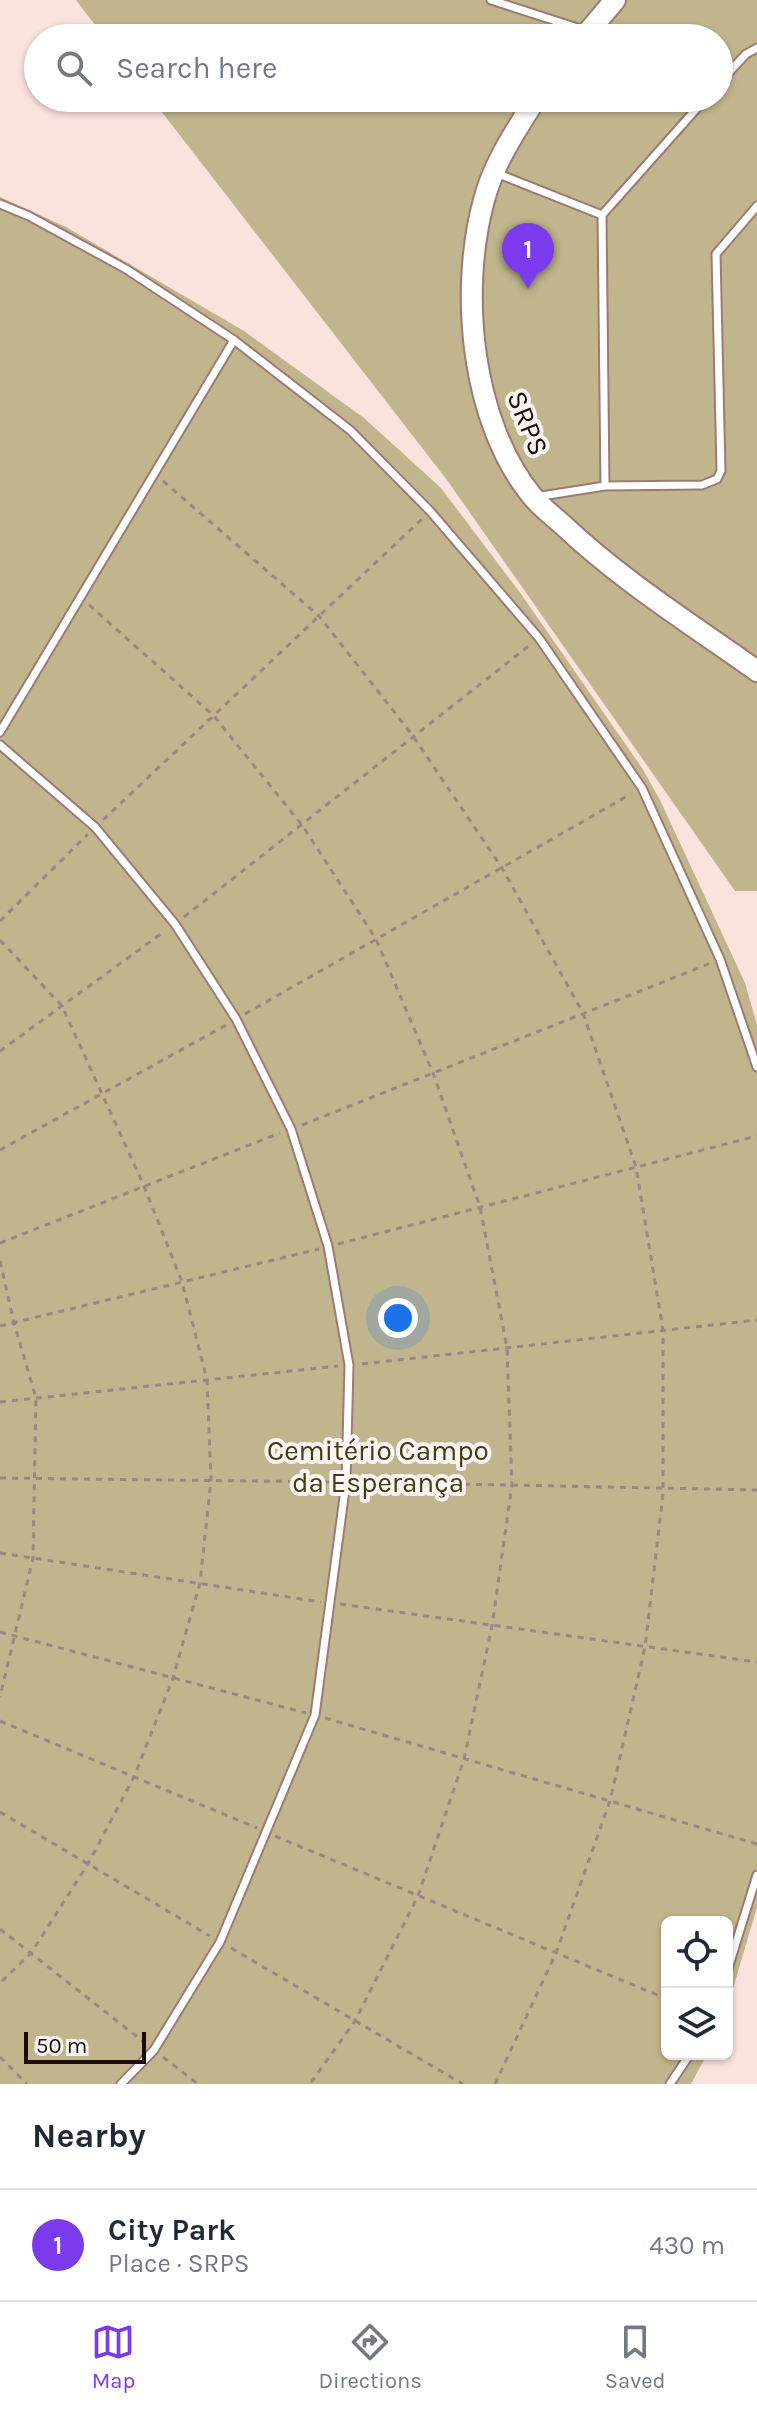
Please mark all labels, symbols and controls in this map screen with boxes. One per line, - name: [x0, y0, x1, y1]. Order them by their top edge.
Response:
- search box: [24, 24, 733, 112]
- icon: search: [52, 46, 96, 90]
- text: Search here: [116, 50, 277, 86]
- pin: 1: [502, 223, 554, 289]
- street label: SRPS: [500, 386, 556, 460]
- your location: [378, 1298, 418, 1338]
- park label: Cemitério Campo da Esperança: [267, 1434, 489, 1499]
- map controls: [661, 1916, 733, 2060]
- button: locate: [661, 1916, 733, 1988]
- button: layers: [661, 1988, 733, 2060]
- scale bar: [24, 2028, 146, 2064]
- text: 50 m: [36, 2033, 87, 2059]
- text: Nearby: [32, 2116, 146, 2156]
- text: City Park: [108, 2212, 236, 2248]
- text: 1: [53, 2230, 63, 2261]
- text: 430 m: [649, 2230, 725, 2261]
- text: Place · SRPS: [108, 2248, 250, 2279]
- tab: Map: [91, 2320, 135, 2394]
- tab: Directions: [318, 2320, 422, 2394]
- tab: Saved: [605, 2320, 666, 2394]

